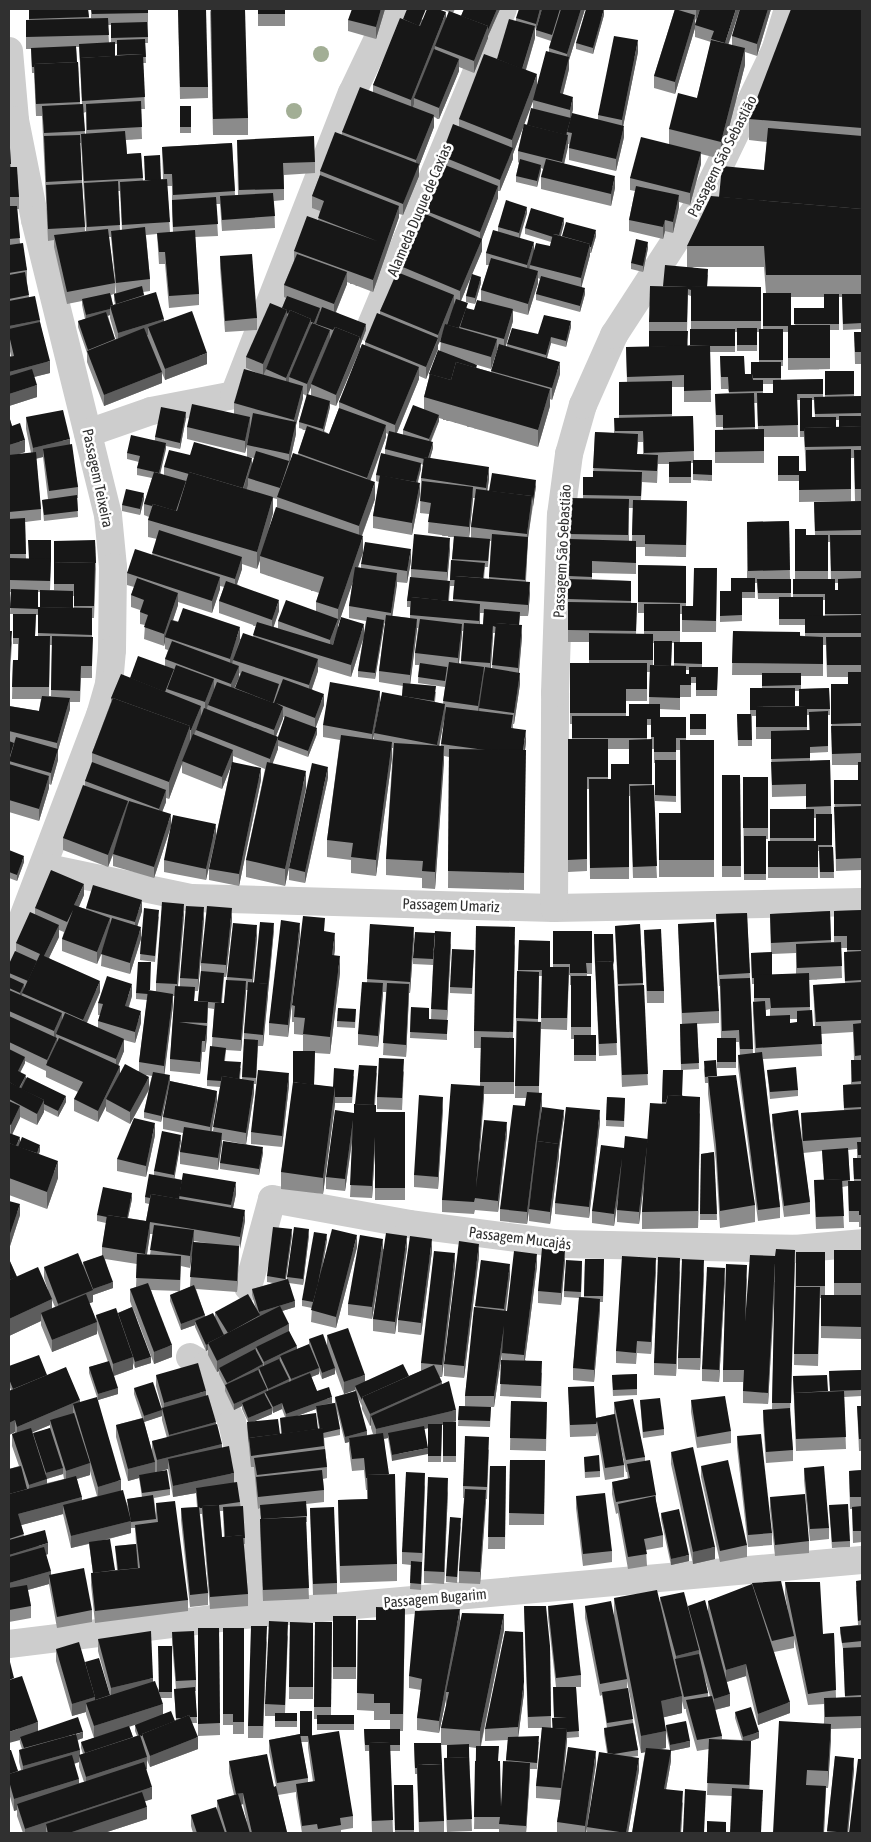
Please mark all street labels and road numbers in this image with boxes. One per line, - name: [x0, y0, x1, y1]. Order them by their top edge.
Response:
- street label: Passagem São Sebastião: [684, 92, 760, 220]
- street label: Alameda Duque de Caxias: [383, 141, 455, 279]
- street label: Passagem Teixeira: [79, 427, 117, 529]
- street label: Passagem São Sebastião: [550, 484, 574, 618]
- street label: Passagem Umariz: [402, 894, 500, 916]
- street label: Passagem Mucajás: [468, 1223, 572, 1253]
- street label: Passagem Bugarim: [383, 1585, 487, 1611]

